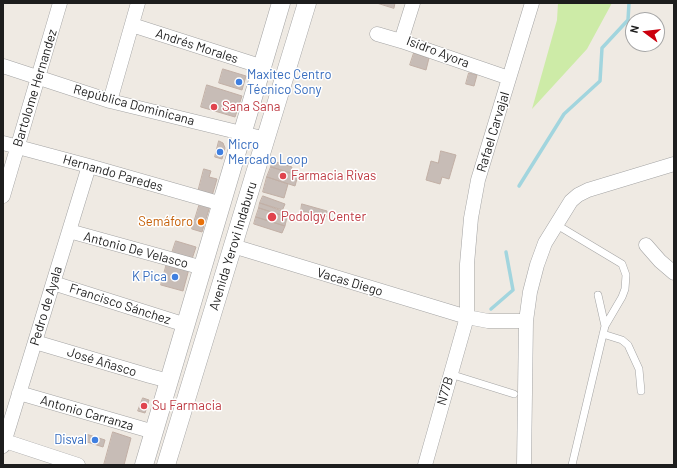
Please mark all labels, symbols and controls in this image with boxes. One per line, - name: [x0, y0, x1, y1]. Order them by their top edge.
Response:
- north arrow: [625, 12, 665, 52]
- text: N: [627, 24, 641, 34]
- street label: Andrés Morales: [154, 25, 240, 67]
- street label: Bartolome Hernandez: [10, 27, 60, 149]
- street label: Isidro Ayora: [404, 33, 472, 71]
- place label: Maxitec Centro Técnico Sony: [247, 67, 332, 98]
- marker: Maxitec Centro Técnico Sony: [234, 77, 244, 87]
- street label: República Dominicana: [72, 81, 196, 129]
- street label: Rafael Carvajal: [473, 90, 513, 174]
- place label: Sana Sana: [222, 99, 280, 115]
- marker: Sana Sana: [209, 102, 219, 112]
- place label: Micro Mercado Loop: [228, 137, 308, 168]
- marker: Micro Mercado Loop: [215, 147, 225, 157]
- street label: Hernando Paredes: [61, 151, 165, 195]
- place label: Farmacia Rivas: [291, 168, 376, 184]
- marker: Farmacia Rivas: [278, 171, 288, 181]
- street label: Avenida Yerovi Indaburu: [206, 180, 260, 312]
- place label: Podolgy Center: [281, 209, 366, 225]
- marker: Podolgy Center: [266, 211, 278, 223]
- place label: Semáforo: [138, 214, 193, 230]
- marker: Semáforo: [196, 217, 206, 227]
- street label: Antonio De Velasco: [82, 229, 190, 271]
- street label: Pedro de Ayala: [27, 264, 65, 348]
- street label: Vacas Diego: [315, 265, 385, 299]
- place label: K Pica: [132, 269, 167, 285]
- marker: K Pica: [170, 272, 180, 282]
- street label: Francisco Sánchez: [67, 280, 173, 328]
- street label: José Añasco: [65, 344, 139, 380]
- street label: N77B: [433, 375, 457, 407]
- street label: Antonio Carranza: [38, 392, 136, 434]
- place label: Su Farmacia: [152, 398, 222, 414]
- marker: Su Farmacia: [139, 401, 149, 411]
- place label: Disval: [54, 432, 87, 448]
- marker: Disval: [90, 435, 100, 445]

